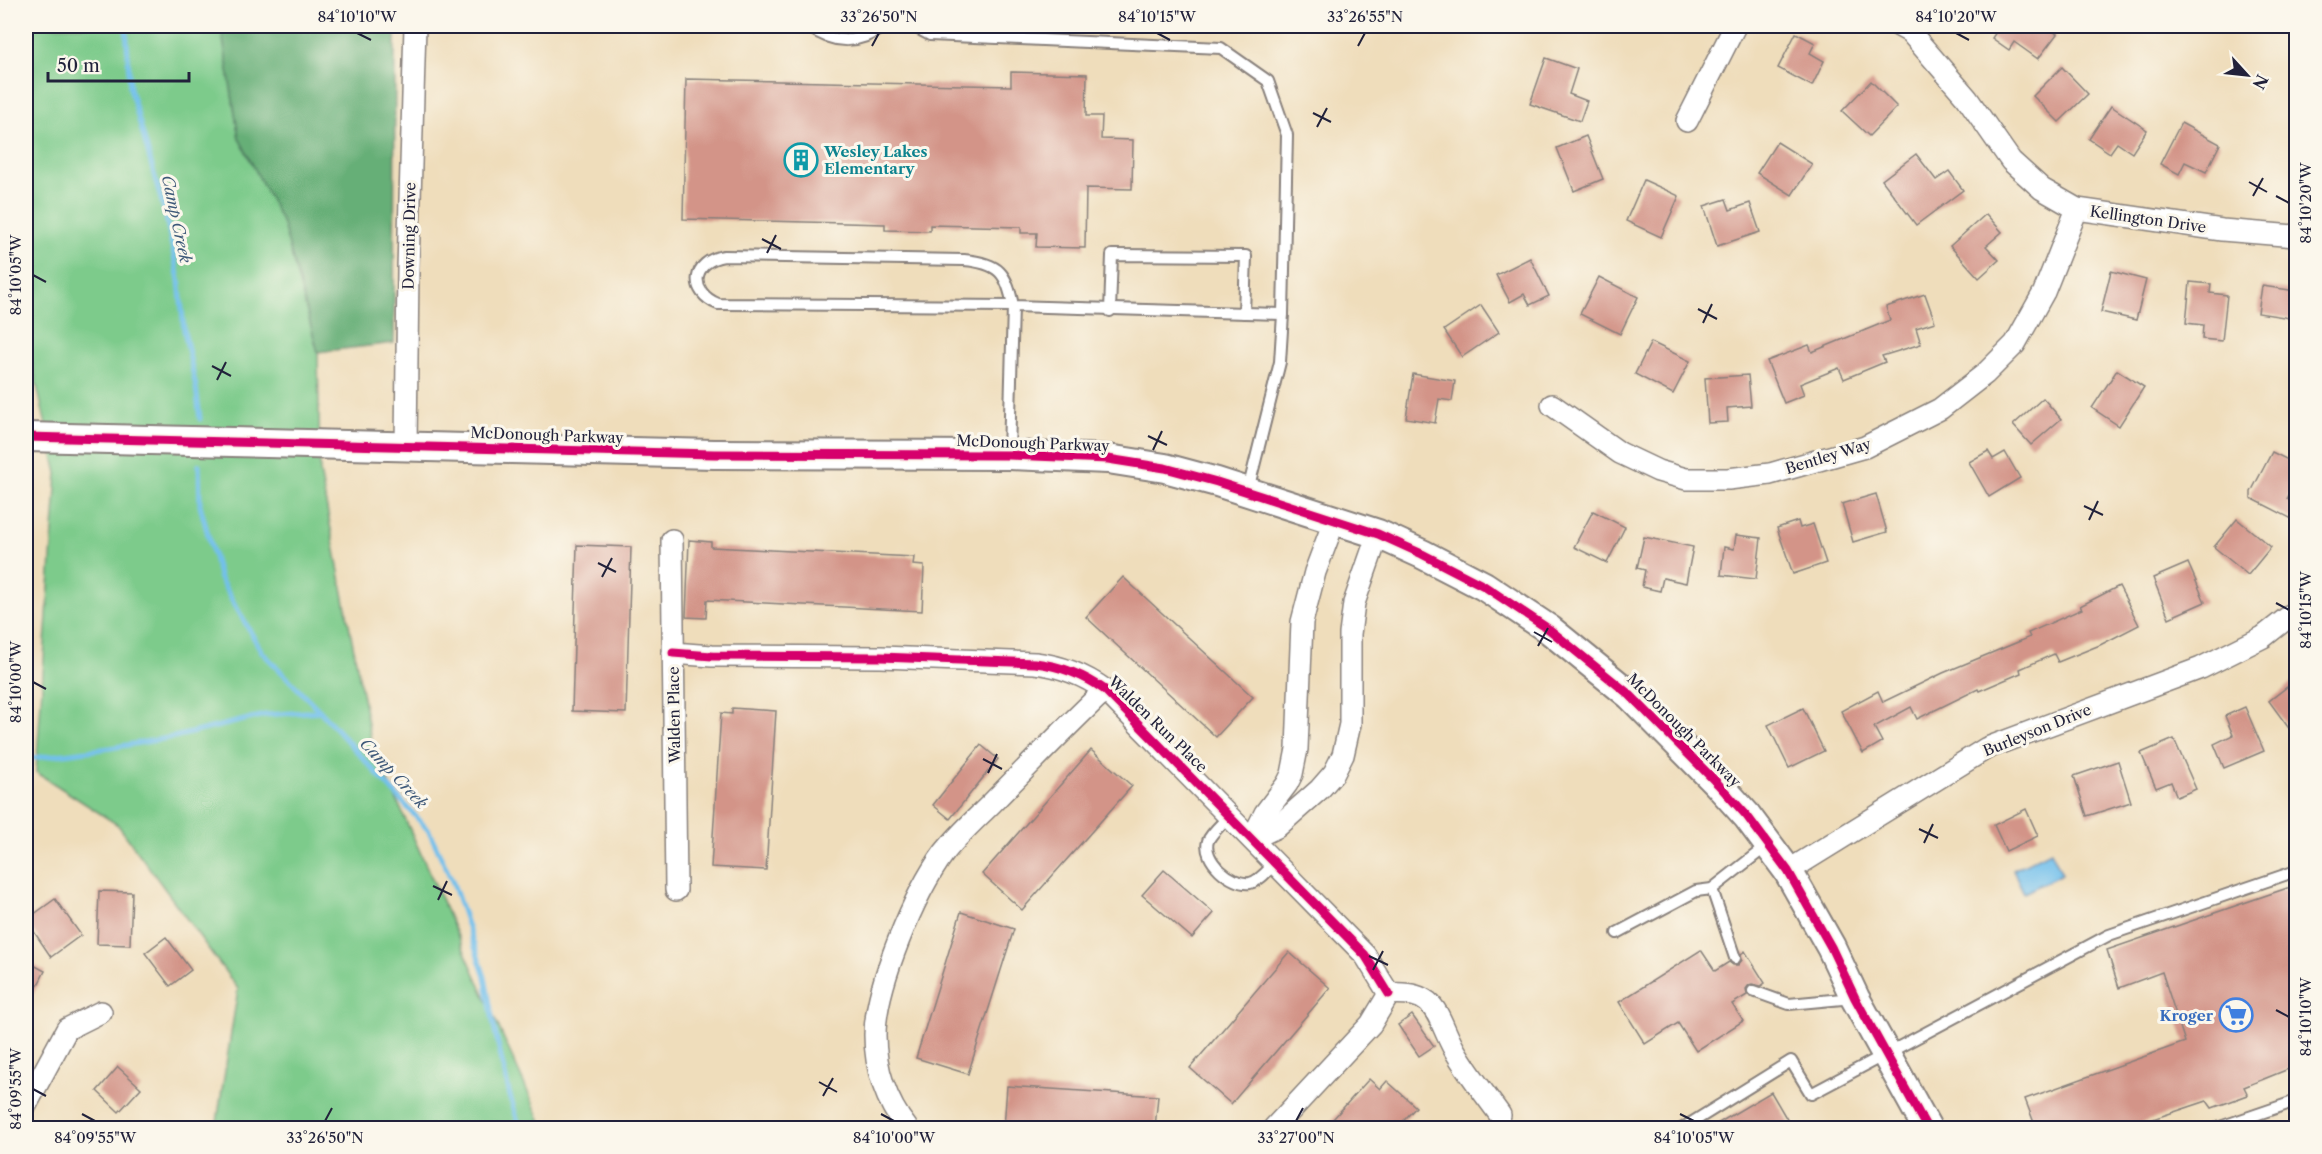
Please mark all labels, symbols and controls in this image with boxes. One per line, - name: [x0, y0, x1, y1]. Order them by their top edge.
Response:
- text: 84°10'10"W: [317, 7, 397, 26]
- text: 33°26'50"N: [840, 7, 918, 26]
- text: 84°10'15"W: [1118, 7, 1197, 26]
- text: 33°26'55"N: [1327, 7, 1403, 26]
- text: 84°10'20"W: [1915, 7, 1997, 26]
- scale bar: [48, 45, 189, 83]
- north arrow: [2217, 45, 2277, 105]
- text: 50 m: [57, 55, 100, 77]
- text: N: [2248, 71, 2272, 93]
- building icon: Wesley Lakes Elementary: [783, 142, 819, 178]
- place label: Wesley Lakes Elementary: [823, 142, 928, 178]
- text: 84°10'20"W: [2296, 162, 2315, 244]
- water label: Camp Creek: [158, 173, 196, 266]
- street label: Downing Drive: [399, 182, 419, 290]
- street label: Kellington Drive: [2089, 201, 2207, 237]
- text: 84°10'05"W: [6, 234, 25, 316]
- street label: McDonough Parkway: [470, 423, 625, 447]
- street label: McDonough Parkway: [956, 431, 1111, 455]
- street label: Bentley Way: [1783, 434, 1874, 478]
- text: 84°10'15"W: [2296, 570, 2315, 649]
- text: 84°10'00"W: [6, 640, 25, 723]
- street label: Walden Place: [664, 666, 684, 765]
- street label: McDonough Parkway: [1623, 669, 1745, 791]
- street label: Walden Run Place: [1104, 671, 1212, 776]
- street label: Burleyson Drive: [1980, 700, 2094, 760]
- water label: Camp Creek: [356, 733, 432, 813]
- text: 84°10'10"W: [2296, 977, 2315, 1057]
- supermarket icon: Kroger: [2218, 997, 2254, 1033]
- place label: Kroger: [2159, 1006, 2214, 1025]
- text: 84°09'55"W: [6, 1047, 25, 1130]
- text: 84°09'55"W: [54, 1128, 137, 1147]
- text: 33°26'50"N: [286, 1128, 364, 1147]
- text: 84°10'00"W: [853, 1128, 936, 1147]
- text: 33°27'00"N: [1257, 1128, 1335, 1147]
- text: 84°10'05"W: [1653, 1128, 1735, 1147]

